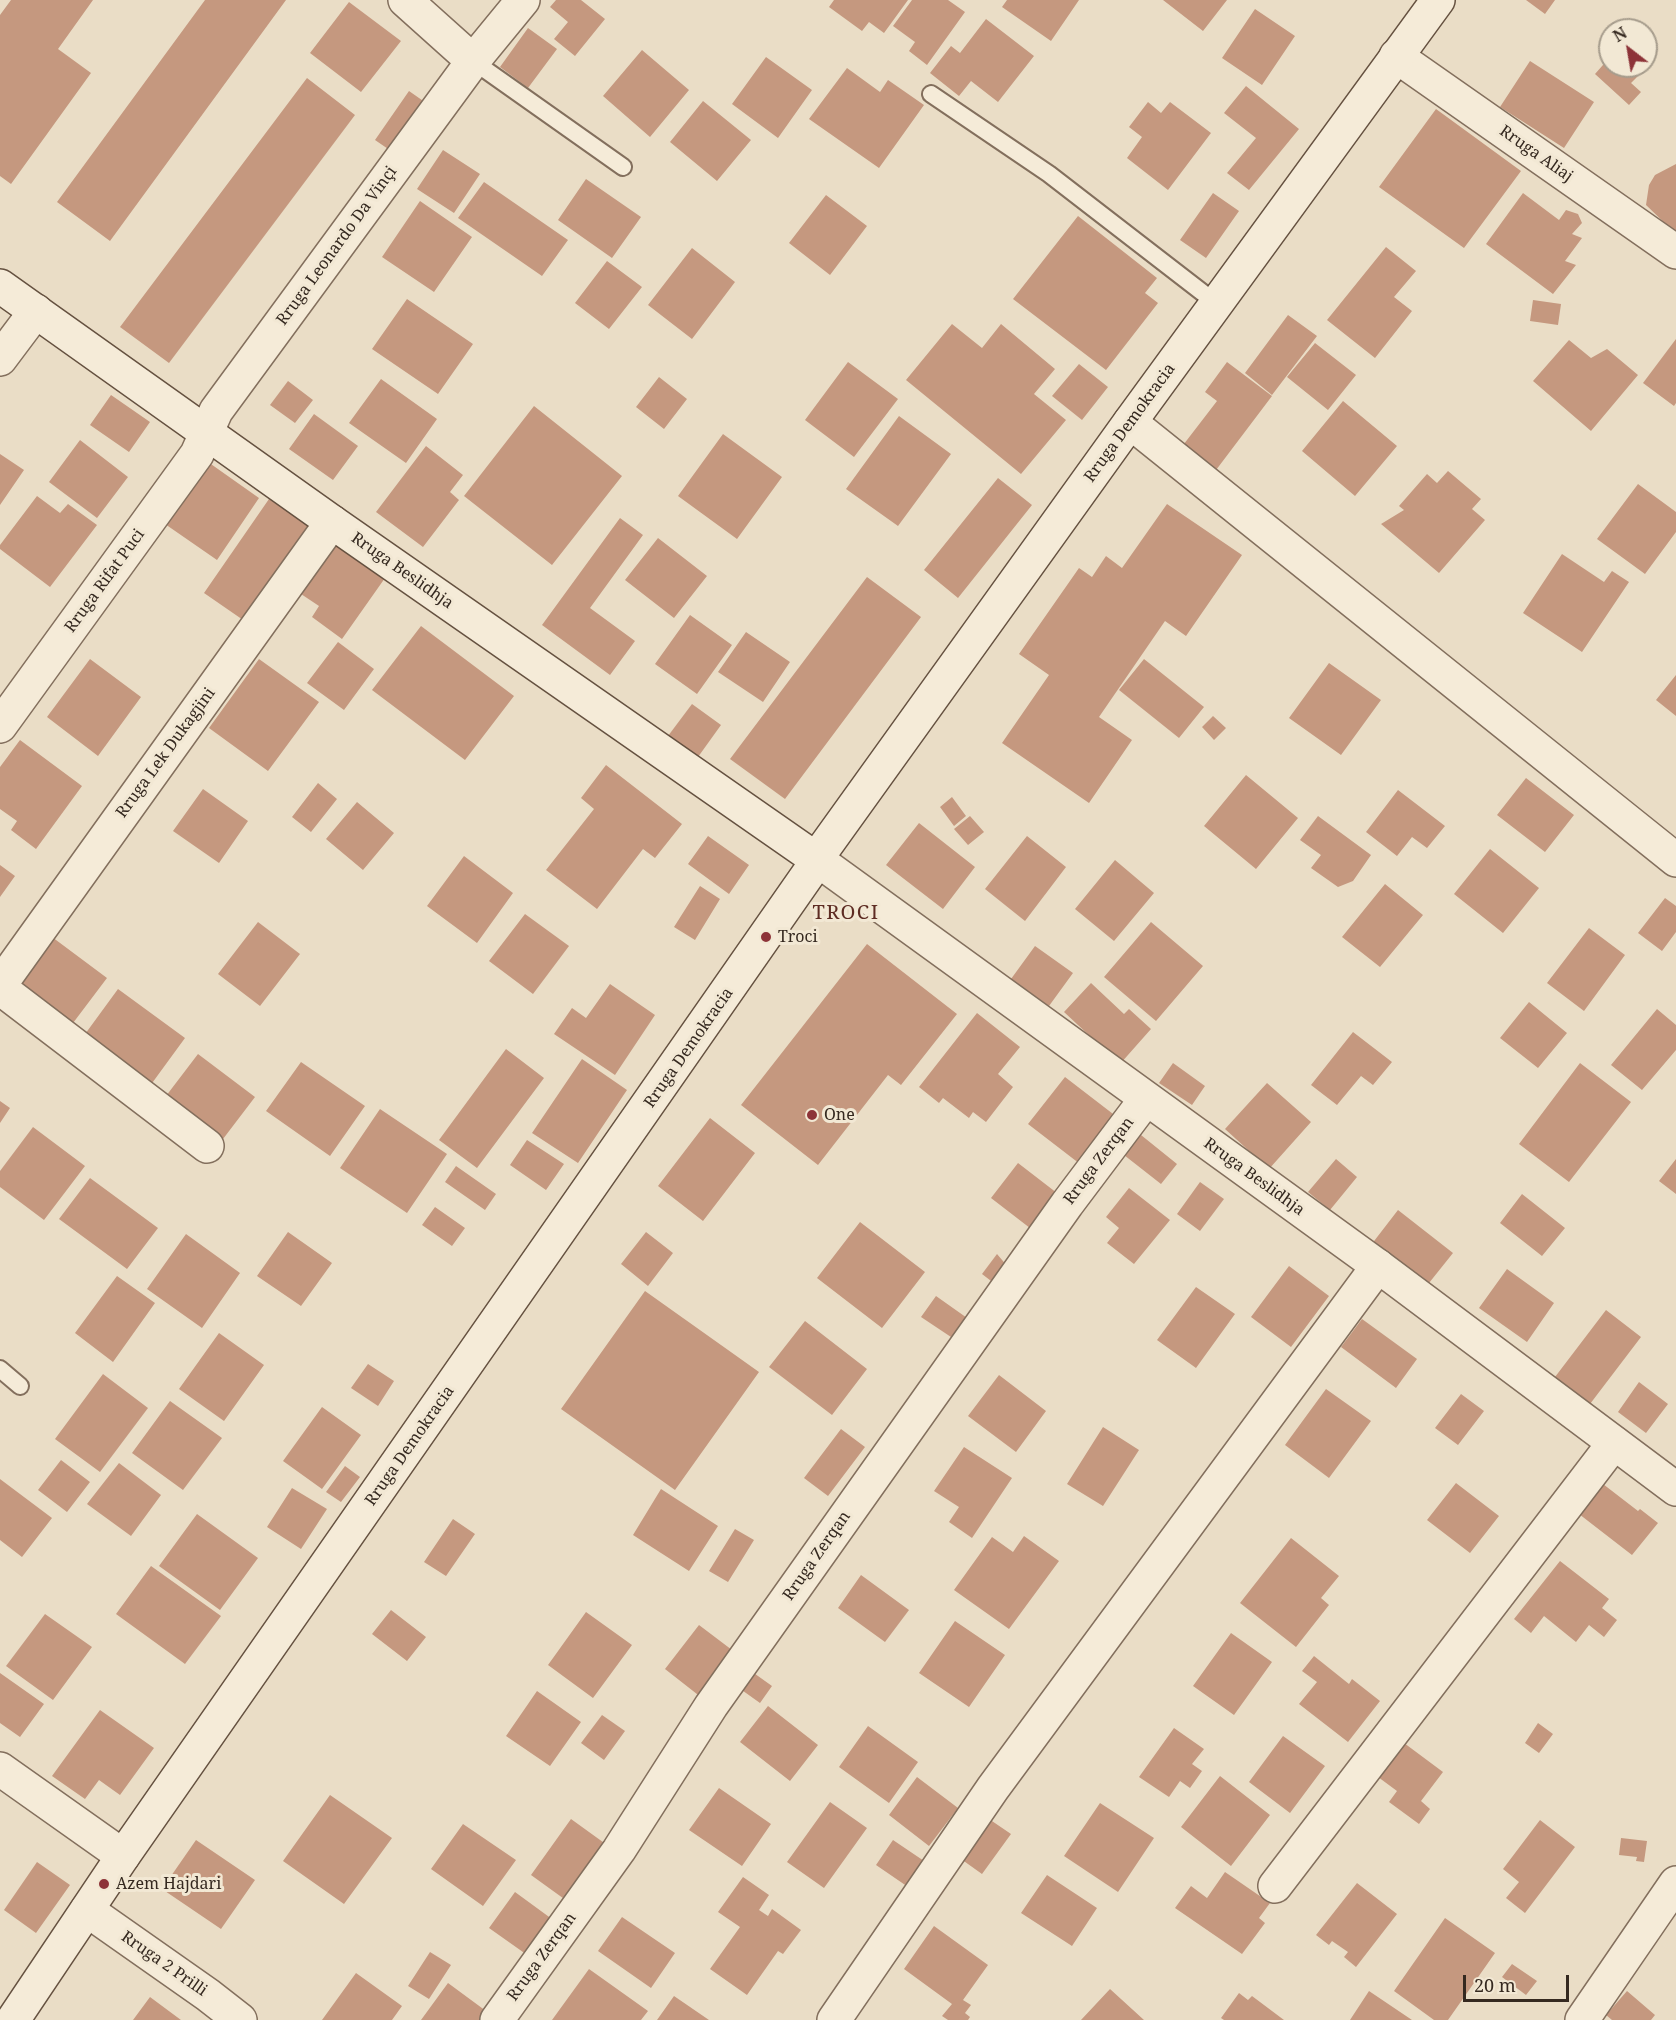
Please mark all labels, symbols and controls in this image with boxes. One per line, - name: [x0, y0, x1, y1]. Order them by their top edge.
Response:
- north arrow: [1598, 18, 1658, 78]
- text: N: [1609, 22, 1631, 47]
- street label: Rruga Aliaj: [1496, 122, 1576, 186]
- street label: Rruga Leonardo Da Vinçi: [273, 163, 401, 329]
- street label: Rruga Demokracia: [1080, 360, 1180, 486]
- street label: Rruga Rifat Puci: [61, 526, 149, 636]
- street label: Rruga Beslidhja: [347, 529, 457, 613]
- street label: Rruga Lek Dukagjini: [112, 684, 220, 822]
- district label: TROCI: [813, 901, 879, 925]
- place label: Troci: [778, 927, 818, 947]
- marker: Troci: [759, 930, 773, 944]
- street label: Rruga Demokracia: [640, 984, 738, 1112]
- place label: One: [824, 1105, 855, 1125]
- marker: One: [805, 1108, 819, 1122]
- street label: Rruga Zerqan: [1060, 1113, 1138, 1209]
- street label: Rruga Beslidhja: [1200, 1134, 1308, 1220]
- street label: Rruga Demokracia: [361, 1382, 459, 1510]
- street label: Rruga Zerqan: [779, 1508, 855, 1604]
- place label: Azem Hajdari: [116, 1874, 221, 1894]
- marker: Azem Hajdari: [97, 1877, 111, 1891]
- street label: Rruga Zerqan: [503, 1909, 581, 2005]
- street label: Rruga 2 Prilli: [117, 1927, 211, 2001]
- scale bar: [1466, 1963, 1572, 2001]
- text: 20 m: [1474, 1973, 1516, 1997]

